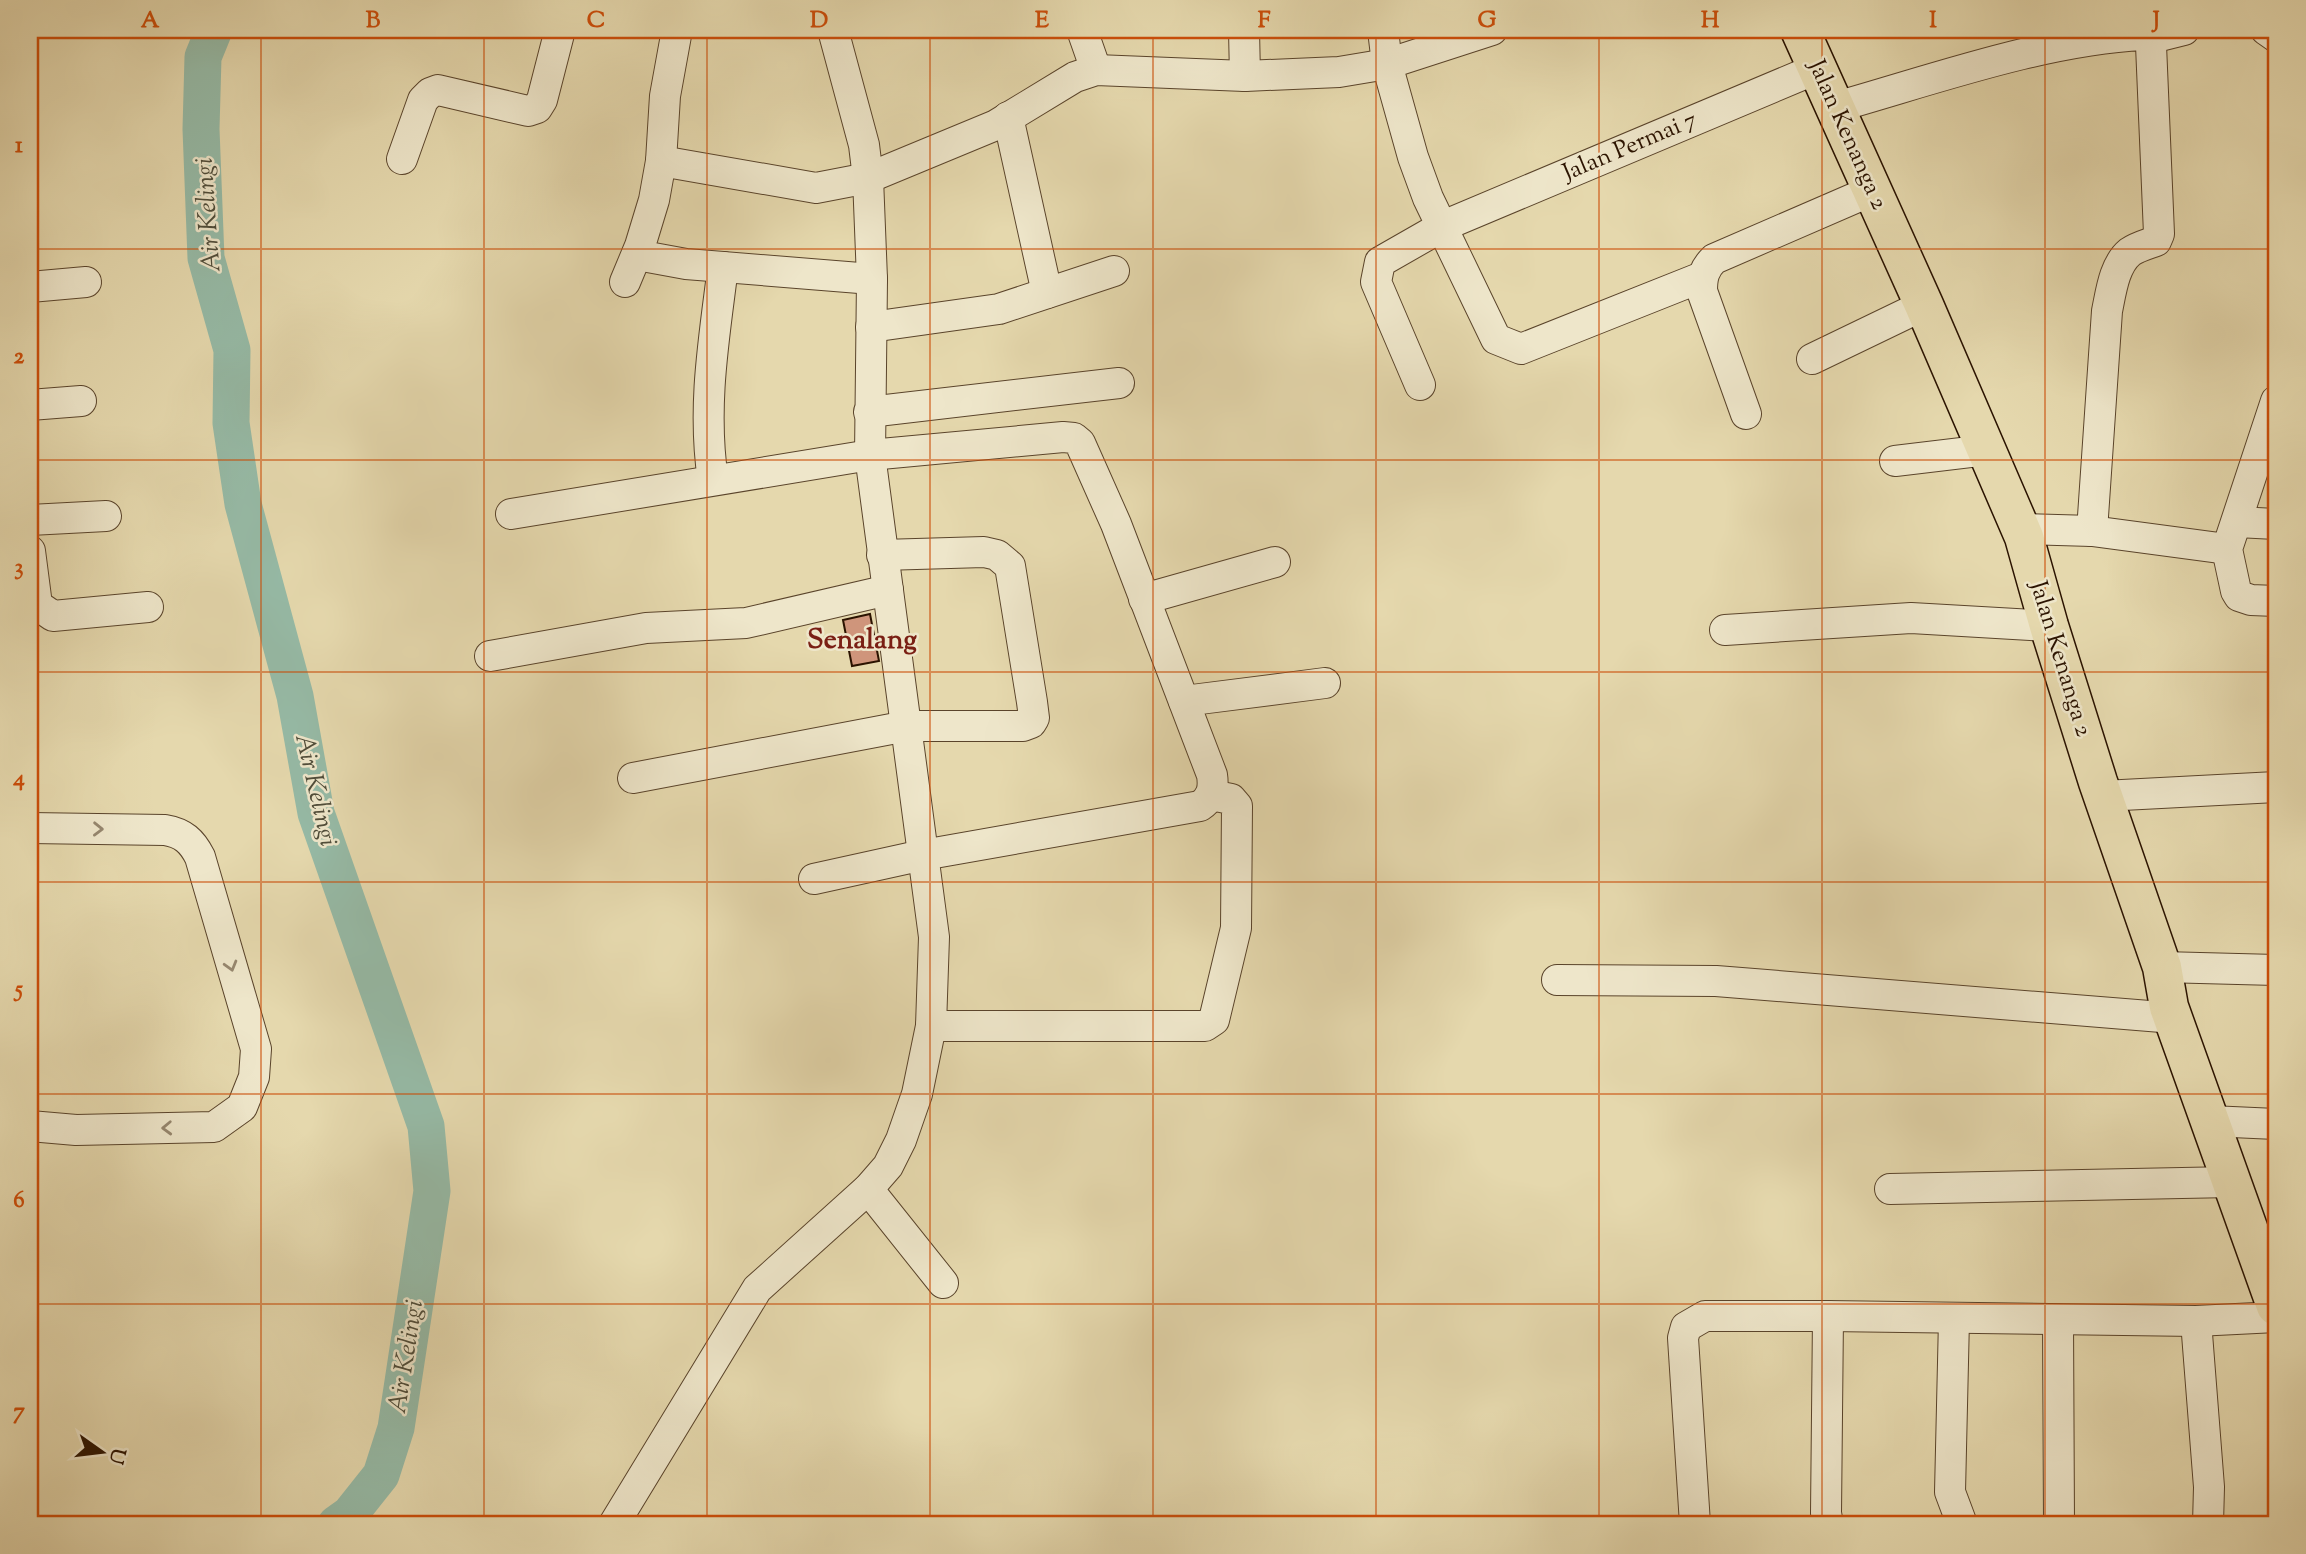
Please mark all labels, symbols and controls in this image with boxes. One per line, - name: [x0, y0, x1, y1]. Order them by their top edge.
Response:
- text: A: [141, 5, 160, 38]
- text: B: [366, 5, 381, 38]
- text: C: [587, 5, 605, 38]
- text: D: [810, 5, 828, 38]
- text: E: [1035, 5, 1049, 38]
- text: F: [1258, 5, 1271, 38]
- text: G: [1478, 5, 1497, 38]
- text: H: [1701, 5, 1720, 38]
- text: I: [1929, 5, 1937, 38]
- text: J: [2151, 5, 2160, 38]
- street label: Jalan Kenanga 2: [1798, 53, 1895, 215]
- street label: Jalan Permai 7: [1556, 103, 1702, 191]
- text: 1: [15, 130, 23, 163]
- water label: Air Kelingi: [187, 157, 231, 273]
- text: 2: [14, 341, 25, 374]
- text: 3: [14, 552, 24, 585]
- street label: Jalan Kenanga 2: [2020, 575, 2100, 741]
- district label: Senalang: [807, 621, 917, 661]
- water label: Air Kelingi: [284, 730, 346, 850]
- text: 4: [12, 763, 25, 796]
- one-way arrow: [93, 821, 104, 837]
- one-way arrow: [223, 960, 238, 972]
- text: 5: [13, 974, 23, 1007]
- one-way arrow: [162, 1120, 172, 1136]
- text: 6: [13, 1185, 25, 1218]
- water label: Air Kelingi: [380, 1298, 434, 1416]
- text: 7: [13, 1396, 25, 1429]
- north arrow: [66, 1418, 136, 1488]
- text: U: [101, 1445, 131, 1467]

